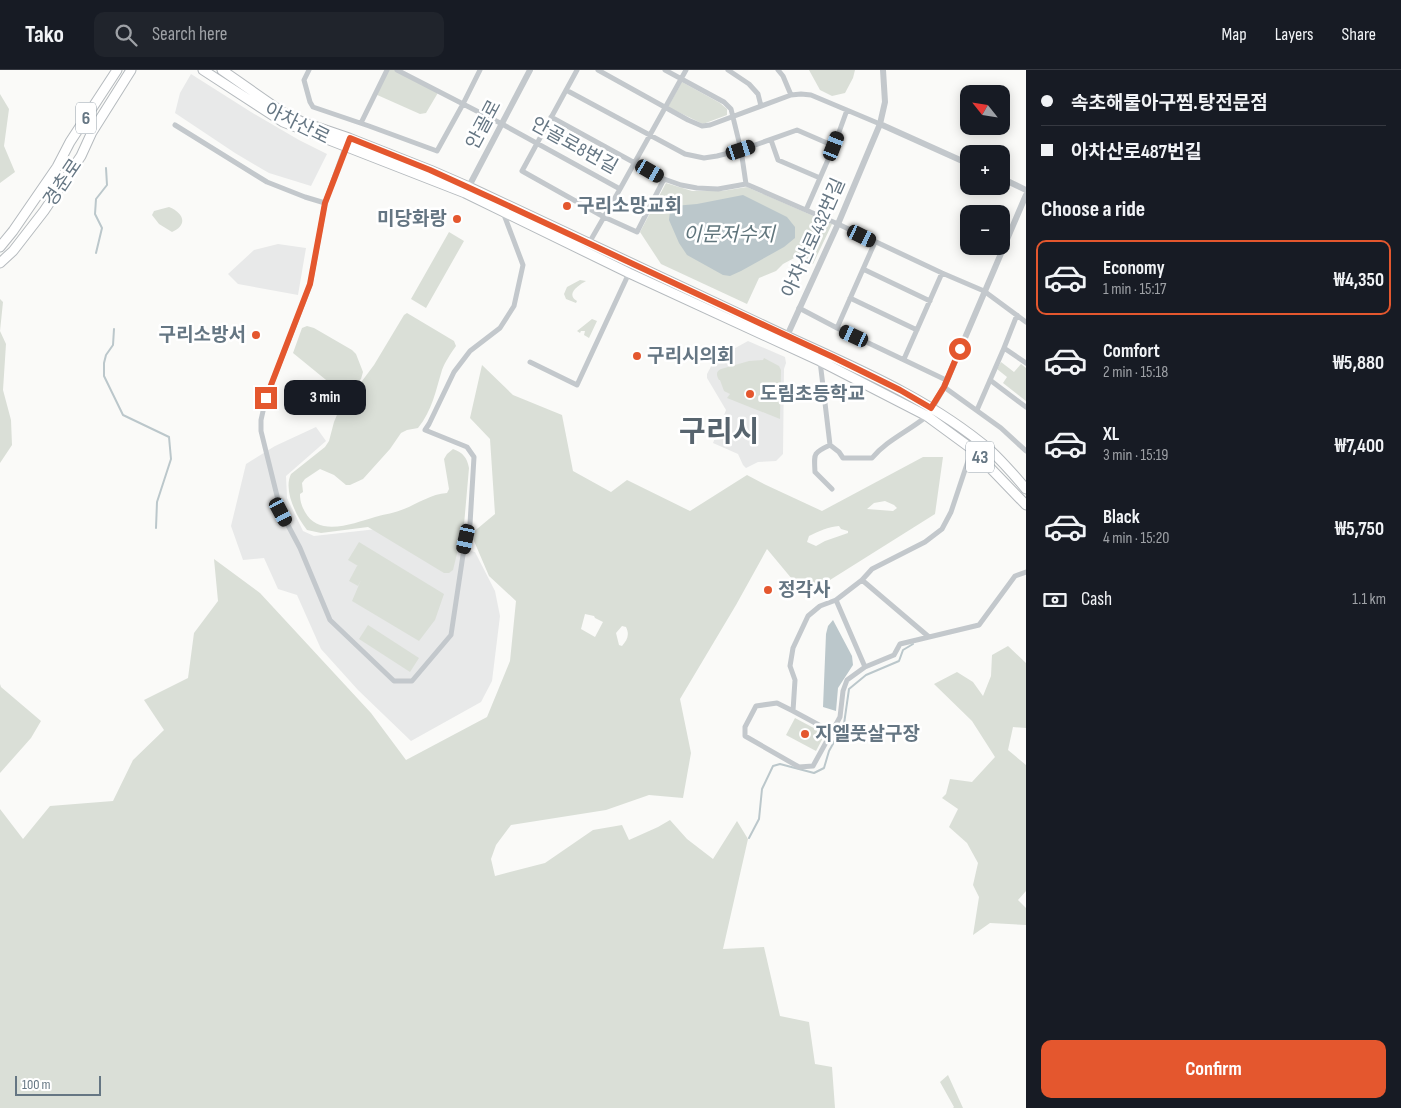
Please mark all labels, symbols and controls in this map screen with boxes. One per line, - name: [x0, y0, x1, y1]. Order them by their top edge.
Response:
- search box: [94, 12, 444, 57]
- text: Tako: [25, 20, 64, 49]
- icon: search: [112, 21, 140, 49]
- text: Search here: [152, 23, 228, 46]
- text: Map: [1222, 24, 1247, 45]
- text: Layers: [1275, 24, 1314, 45]
- text: Share: [1342, 24, 1376, 45]
- north arrow: [960, 85, 1010, 135]
- map controls: [960, 85, 1010, 255]
- text: 속초해물아구찜.탕전문점: [1071, 92, 1268, 115]
- street label: 안골로: [462, 96, 506, 154]
- street label: 아차산로: [261, 98, 333, 150]
- road number: 6: [76, 102, 96, 134]
- street label: 안골로8번길: [527, 113, 621, 179]
- car: [821, 129, 846, 163]
- car: [724, 138, 757, 162]
- text: 아차산로487번길: [1071, 141, 1202, 164]
- button: +: [960, 145, 1010, 195]
- street label: 경춘로: [39, 155, 87, 211]
- car: [633, 157, 666, 185]
- street label: 아차산로432번길: [777, 175, 851, 301]
- place label: 구리소망교회: [577, 195, 682, 218]
- text: Choose a ride: [1041, 196, 1145, 223]
- marker: 구리소망교회: [561, 200, 573, 212]
- button: −: [960, 205, 1010, 255]
- place label: 미당화랑: [377, 208, 447, 231]
- marker: 미당화랑: [451, 213, 463, 225]
- water label: 이문저수지: [683, 223, 777, 247]
- car: [845, 223, 878, 249]
- icon: car: [1043, 255, 1088, 300]
- text: Economy: [1103, 257, 1165, 280]
- text: ₩4,350: [1334, 269, 1384, 292]
- text: 1 min · 15:17: [1103, 280, 1167, 299]
- car: [837, 323, 870, 349]
- place label: 구리소방서: [159, 324, 246, 347]
- marker: 구리소방서: [250, 329, 262, 341]
- route start: [949, 338, 971, 360]
- icon: car: [1043, 338, 1088, 383]
- text: Comfort: [1103, 340, 1160, 363]
- place label: 구리시의회: [647, 345, 734, 368]
- marker: 구리시의회: [631, 350, 643, 362]
- text: ₩5,880: [1333, 352, 1384, 375]
- text: 2 min · 15:18: [1103, 363, 1168, 382]
- callout: 3 min: [284, 380, 366, 416]
- place label: 도림초등학교: [760, 383, 865, 406]
- route end: [255, 387, 277, 409]
- text: 3 min: [310, 388, 340, 407]
- marker: 도림초등학교: [744, 388, 756, 400]
- district label: 구리시: [679, 415, 759, 450]
- icon: car: [1043, 421, 1088, 466]
- text: XL: [1103, 423, 1119, 446]
- text: ₩7,400: [1335, 435, 1384, 458]
- road number: 43: [966, 442, 994, 472]
- text: 3 min · 15:19: [1103, 446, 1168, 465]
- car: [267, 495, 294, 529]
- icon: car: [1043, 504, 1088, 549]
- text: Black: [1103, 506, 1140, 529]
- text: ₩5,750: [1335, 518, 1384, 541]
- car: [455, 523, 476, 555]
- text: 4 min · 15:20: [1103, 529, 1169, 548]
- place label: 정각사: [778, 579, 831, 602]
- marker: 정각사: [762, 584, 774, 596]
- icon: cash: [1041, 586, 1069, 614]
- text: Cash: [1081, 588, 1112, 611]
- text: 1.1 km: [1352, 590, 1386, 609]
- place label: 지엘풋살구장: [815, 723, 920, 746]
- marker: 지엘풋살구장: [799, 728, 811, 740]
- button: Confirm: [1041, 1040, 1386, 1098]
- scale bar: [15, 1073, 101, 1096]
- text: 100 m: [22, 1076, 51, 1093]

